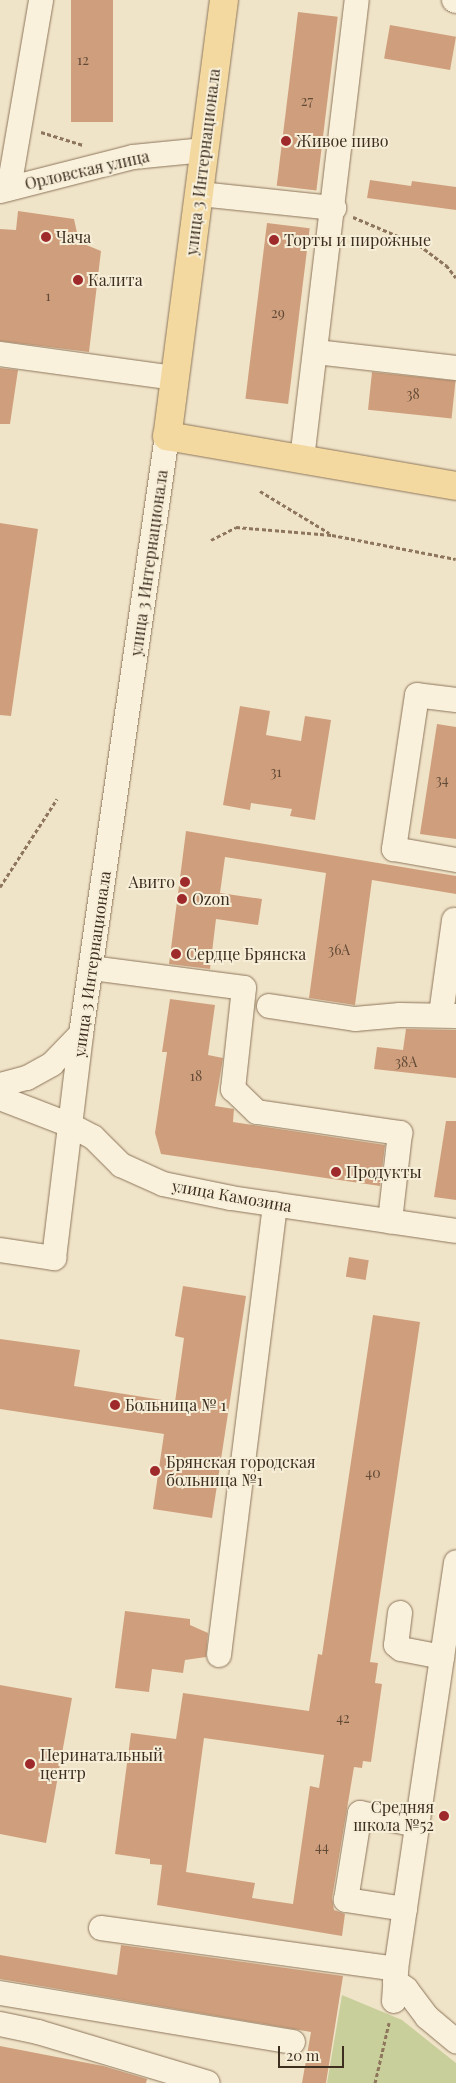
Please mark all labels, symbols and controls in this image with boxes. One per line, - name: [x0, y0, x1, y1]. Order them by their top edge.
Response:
- house number: 12: [77, 52, 89, 68]
- street label: улица 3 Интернационала: [182, 68, 224, 256]
- house number: 27: [301, 93, 313, 109]
- place label: Живое пиво: [296, 131, 389, 151]
- marker: Живое пиво: [280, 135, 292, 147]
- street label: Орловская улица: [23, 146, 151, 194]
- place label: Чача: [56, 227, 91, 247]
- place label: Торты и пирожные: [284, 230, 431, 250]
- marker: Чача: [40, 231, 52, 243]
- marker: Торты и пирожные: [268, 234, 280, 246]
- place label: Калита: [88, 270, 143, 290]
- marker: Калита: [72, 274, 84, 286]
- house number: 1: [45, 288, 51, 304]
- house number: 29: [271, 305, 285, 321]
- house number: 38: [406, 386, 420, 402]
- street label: улица 3 Интернационала: [126, 469, 172, 657]
- house number: 31: [270, 764, 282, 780]
- house number: 34: [435, 772, 449, 788]
- street label: улица 3 Интернационала: [69, 870, 115, 1058]
- place label: Авито: [129, 872, 175, 892]
- marker: Авито: [179, 876, 191, 888]
- place label: Ozon: [192, 889, 230, 909]
- marker: Ozon: [176, 893, 188, 905]
- house number: 36А: [328, 942, 350, 958]
- place label: Сердце Брянска: [186, 944, 306, 964]
- marker: Сердце Брянска: [170, 948, 182, 960]
- house number: 38А: [395, 1054, 417, 1070]
- house number: 18: [190, 1068, 202, 1084]
- place label: Продукты: [346, 1162, 422, 1182]
- marker: Продукты: [330, 1166, 342, 1178]
- street label: улица Камозина: [171, 1176, 293, 1216]
- place label: Больница № 1: [125, 1395, 226, 1415]
- marker: Больница № 1: [109, 1399, 121, 1411]
- place label: Брянская городская больница №1: [166, 1452, 316, 1490]
- marker: Брянская городская больница №1: [148, 1464, 162, 1478]
- house number: 40: [365, 1465, 381, 1481]
- house number: 42: [336, 1710, 350, 1726]
- place label: Перинатальный центр: [40, 1745, 163, 1783]
- marker: Перинатальный центр: [24, 1758, 36, 1770]
- place label: Средняя школа №52: [353, 1797, 434, 1835]
- marker: Средняя школа №52: [438, 1810, 450, 1822]
- house number: 44: [315, 1839, 329, 1855]
- scale bar: [281, 2036, 347, 2068]
- text: 20 m: [286, 2045, 319, 2065]

